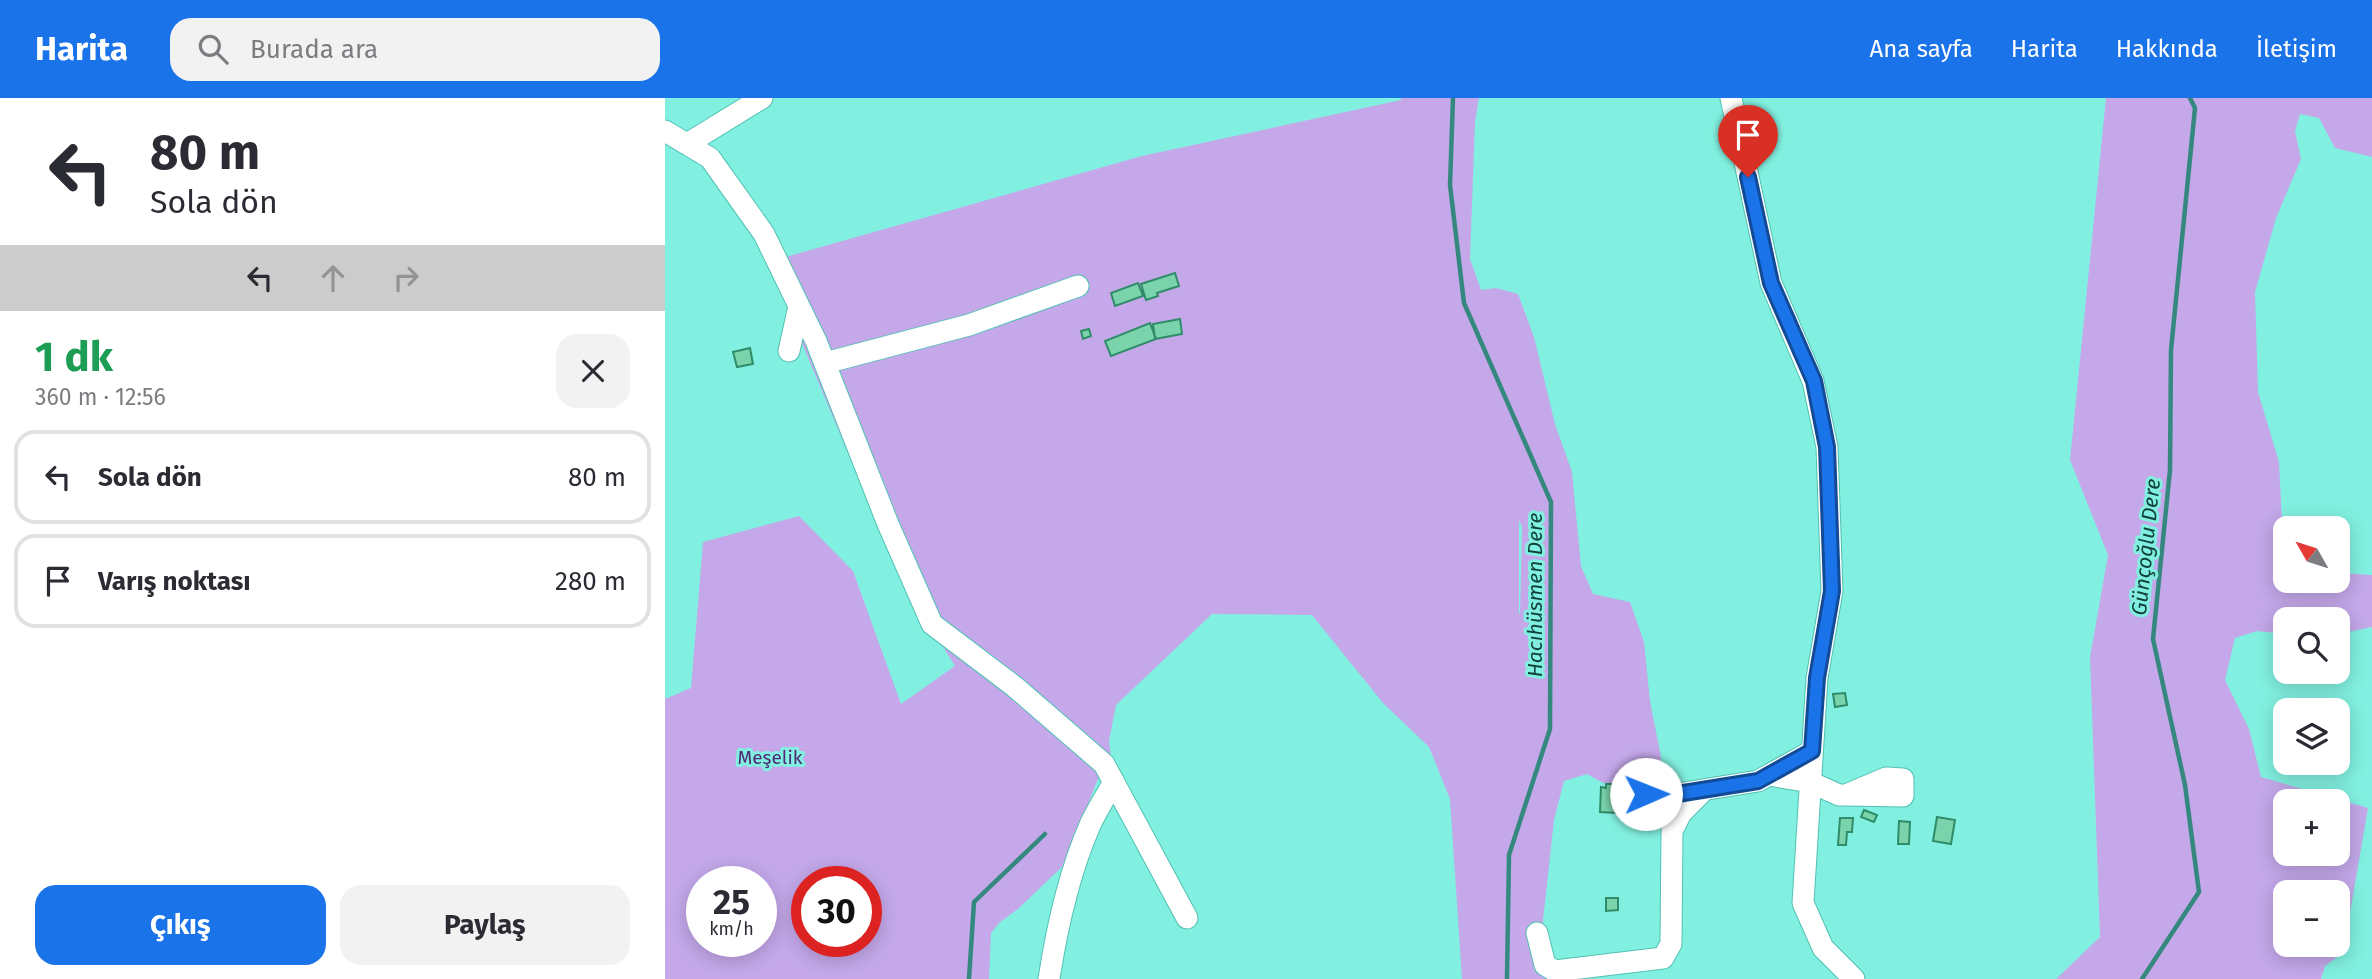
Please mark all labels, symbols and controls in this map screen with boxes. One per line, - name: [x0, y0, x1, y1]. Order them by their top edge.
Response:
- search box: [170, 18, 660, 81]
- text: Harita: [35, 29, 128, 69]
- icon: search: [194, 30, 232, 68]
- text: Burada ara: [250, 34, 378, 65]
- text: Ana sayfa: [1869, 35, 1973, 63]
- text: Harita: [2011, 35, 2078, 63]
- text: Hakkında: [2116, 35, 2218, 63]
- text: İletişim: [2256, 35, 2337, 63]
- pin: [1718, 105, 1778, 177]
- icon: arrive: [1729, 116, 1767, 154]
- text: 80 m: [150, 123, 260, 182]
- icon: left: [35, 126, 126, 217]
- text: Sola dön: [150, 183, 278, 221]
- icon: left: [241, 259, 279, 297]
- icon: ahead: [314, 259, 352, 297]
- icon: right: [387, 259, 425, 297]
- text: 1 dk: [35, 332, 113, 382]
- button: close: [556, 334, 630, 408]
- text: 360 m · 12:56: [35, 383, 166, 411]
- icon: left: [39, 458, 77, 496]
- text: Sola dön: [98, 462, 202, 493]
- text: 80 m: [568, 462, 626, 493]
- water label: Günçoğlu Dere: [2126, 477, 2166, 617]
- water label: Hacıhüsmen Dere: [1522, 513, 1548, 677]
- north arrow: [2273, 516, 2350, 593]
- map controls: [2273, 516, 2350, 957]
- icon: arrive: [39, 562, 77, 600]
- text: Varış noktası: [98, 566, 251, 597]
- text: 280 m: [555, 566, 626, 597]
- button: search: [2273, 607, 2350, 684]
- button: layers: [2273, 698, 2350, 775]
- park label: Meşelik: [737, 746, 803, 769]
- position arrow: [1609, 757, 1683, 831]
- button: +: [2273, 789, 2350, 866]
- speed limit sign: 30: [791, 866, 882, 957]
- button: −: [2273, 880, 2350, 957]
- text: 25: [713, 881, 750, 923]
- button: Çıkış: [35, 885, 326, 965]
- button: Paylaş: [340, 885, 630, 965]
- text: km/h: [709, 918, 754, 940]

